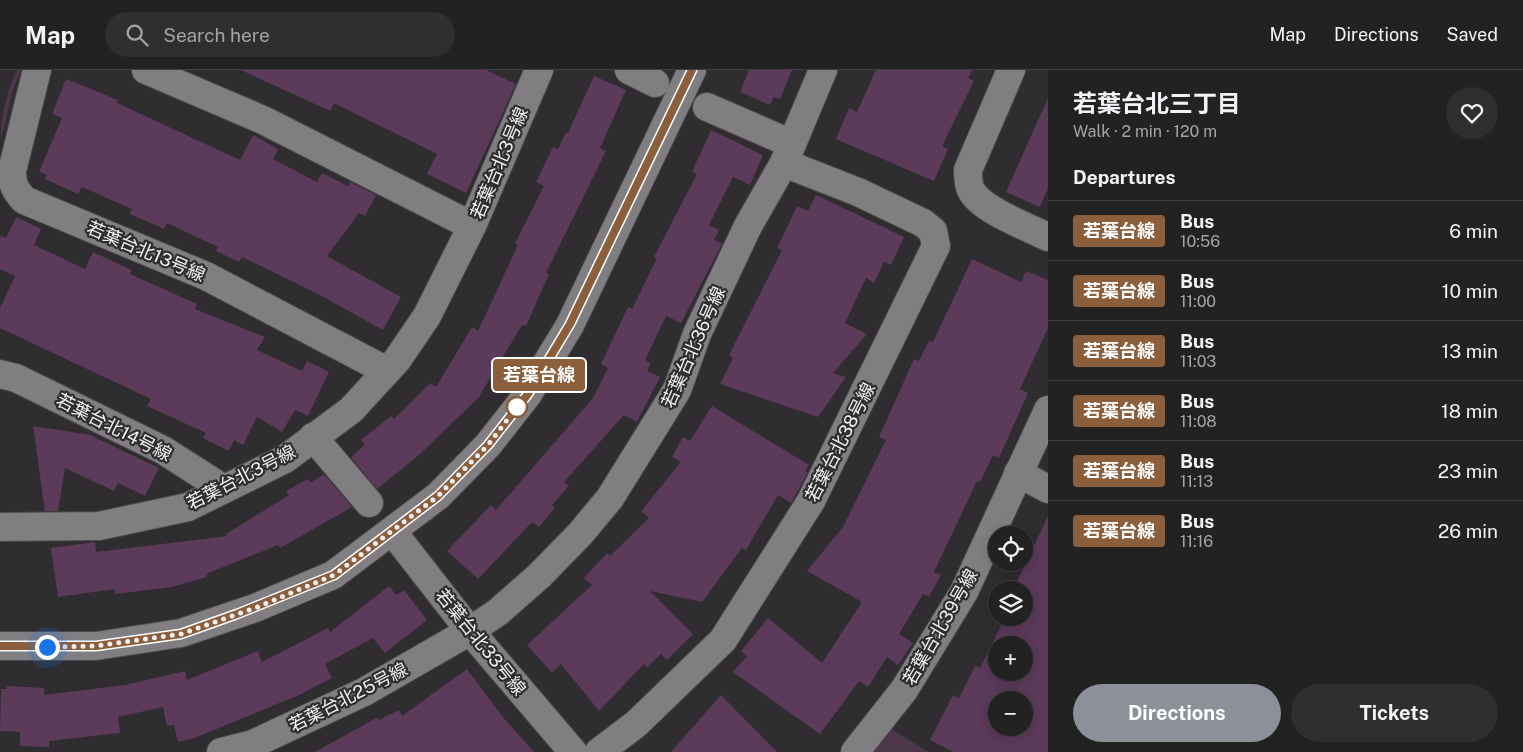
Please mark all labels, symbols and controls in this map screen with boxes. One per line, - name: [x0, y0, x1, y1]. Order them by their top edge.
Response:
- search box: [105, 12, 455, 57]
- text: Map: [25, 21, 75, 49]
- icon: search: [123, 21, 151, 49]
- text: Search here: [163, 24, 270, 46]
- text: Map: [1269, 24, 1306, 45]
- text: Directions: [1334, 24, 1419, 45]
- text: Saved: [1447, 24, 1498, 45]
- button: heart: [1446, 87, 1498, 139]
- text: 若葉台北三丁目: [1073, 89, 1241, 117]
- street label: 若葉台北3号線: [466, 104, 532, 222]
- text: Walk · 2 min · 120 m: [1073, 122, 1217, 141]
- text: Departures: [1073, 166, 1176, 188]
- text: Bus: [1180, 210, 1214, 232]
- street label: 若葉台北13号線: [84, 217, 208, 285]
- text: 若葉台線: [1083, 220, 1155, 241]
- text: 6 min: [1449, 220, 1498, 242]
- text: 10:56: [1180, 232, 1220, 251]
- text: Bus: [1180, 270, 1214, 292]
- text: 若葉台線: [1083, 280, 1155, 301]
- text: 10 min: [1442, 280, 1498, 302]
- street label: 若葉台北36号線: [657, 283, 729, 411]
- text: 11:00: [1180, 292, 1216, 311]
- text: Bus: [1180, 330, 1214, 352]
- text: 若葉台線: [1083, 340, 1155, 361]
- text: 13 min: [1441, 340, 1498, 362]
- text: 11:03: [1180, 352, 1216, 371]
- line badge: 若葉台線: [504, 359, 574, 391]
- text: 若葉台線: [503, 364, 575, 385]
- street label: 若葉台北38号線: [801, 379, 879, 505]
- street label: 若葉台北14号線: [53, 389, 175, 465]
- text: Bus: [1180, 390, 1214, 412]
- unlabelled marker: [506, 396, 528, 418]
- text: 若葉台線: [1083, 400, 1155, 421]
- text: 18 min: [1441, 400, 1498, 422]
- text: 11:08: [1180, 412, 1217, 431]
- street label: 若葉台北3号線: [183, 441, 299, 513]
- text: Bus: [1180, 450, 1214, 472]
- text: 若葉台線: [1083, 460, 1155, 481]
- text: 23 min: [1438, 460, 1498, 482]
- text: 11:13: [1180, 472, 1213, 491]
- text: Bus: [1180, 510, 1214, 532]
- text: 若葉台線: [1083, 520, 1155, 541]
- text: 26 min: [1438, 520, 1498, 542]
- map controls: [988, 526, 1033, 736]
- button: locate: [988, 526, 1033, 571]
- text: 11:16: [1180, 532, 1213, 551]
- street label: 若葉台北39号線: [898, 565, 982, 689]
- button: layers: [988, 581, 1033, 626]
- street label: 若葉台北33号線: [432, 585, 530, 699]
- your location: [35, 635, 60, 660]
- button: +: [988, 636, 1033, 681]
- street label: 若葉台北25号線: [285, 658, 411, 736]
- button: Directions: [1073, 684, 1281, 742]
- button: Tickets: [1291, 684, 1498, 742]
- button: −: [988, 691, 1033, 736]

